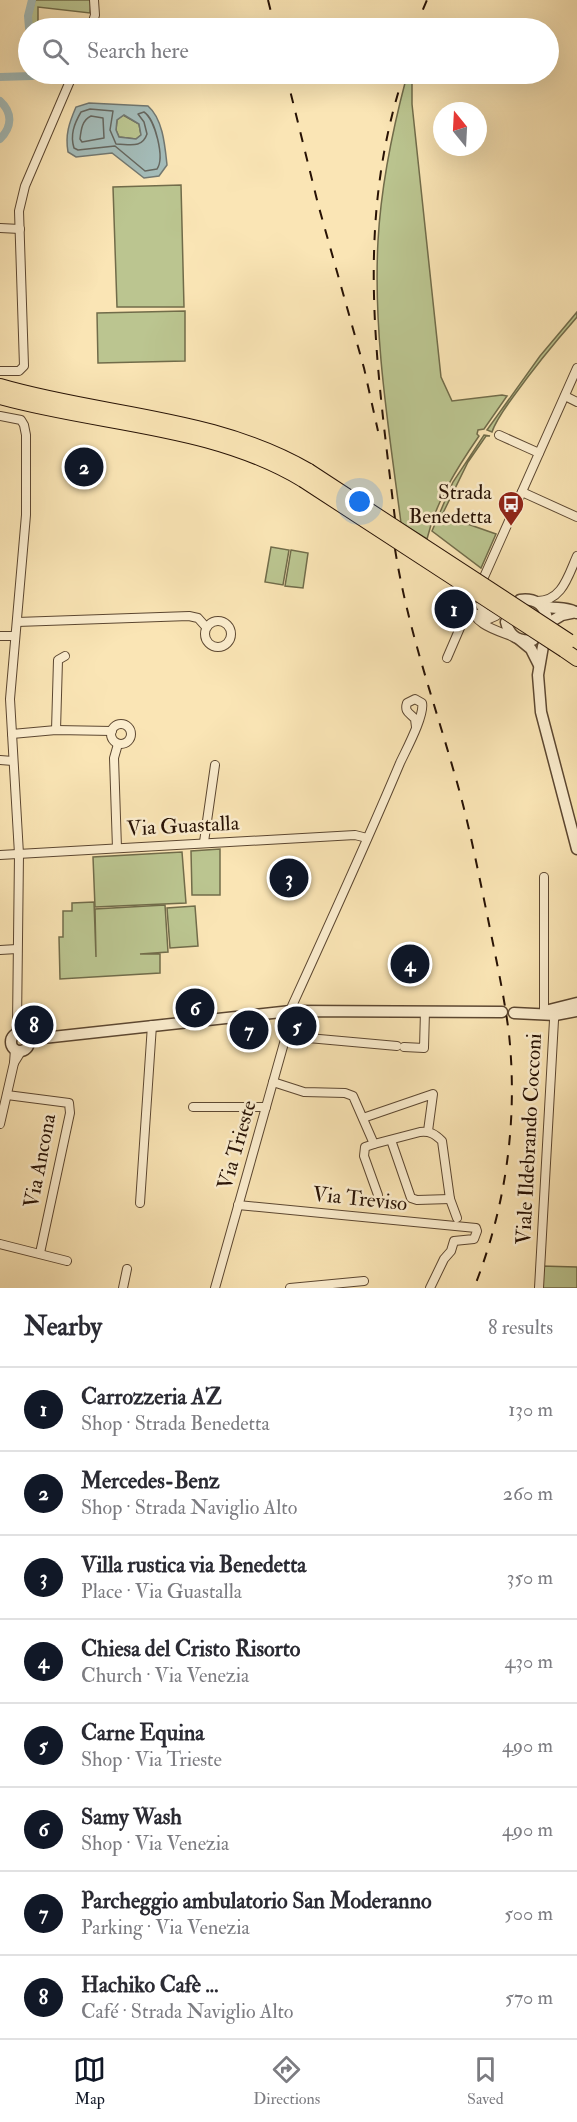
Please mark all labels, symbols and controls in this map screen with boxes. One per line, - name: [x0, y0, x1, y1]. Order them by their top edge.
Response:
- search box: [18, 18, 559, 84]
- icon: search: [39, 35, 72, 68]
- text: Search here: [87, 37, 189, 65]
- north arrow: [433, 102, 487, 156]
- pin: 2: [64, 444, 104, 490]
- place label: Strada Benedetta: [408, 479, 492, 530]
- your location: [345, 487, 374, 516]
- bus stop icon: Strada Benedetta: [496, 489, 526, 527]
- pin: 1: [434, 586, 474, 632]
- street label: Via Guastalla: [126, 810, 240, 842]
- pin: 3: [270, 856, 308, 900]
- pin: 4: [390, 942, 430, 986]
- pin: 6: [176, 986, 214, 1030]
- pin: 8: [15, 1002, 54, 1048]
- pin: 5: [278, 1004, 316, 1048]
- pin: 7: [230, 1008, 268, 1052]
- street label: Viale Ildebrando Cocconi: [510, 1032, 548, 1245]
- street label: Via Trieste: [211, 1097, 263, 1193]
- street label: Via Ancona: [18, 1111, 62, 1210]
- street label: Via Treviso: [311, 1181, 409, 1217]
- text: Nearby: [24, 1311, 102, 1343]
- text: 8 results: [488, 1315, 553, 1340]
- text: Carrozzeria AZ: [81, 1383, 222, 1411]
- text: 1: [40, 1397, 47, 1422]
- text: 130 m: [508, 1397, 553, 1422]
- text: Shop · Strada Benedetta: [81, 1411, 270, 1436]
- text: Mercedes-Benz: [81, 1467, 220, 1495]
- text: 2: [38, 1481, 49, 1506]
- text: 260 m: [503, 1481, 553, 1506]
- text: Shop · Strada Naviglio Alto: [81, 1495, 297, 1520]
- text: Villa rustica via Benedetta: [81, 1551, 306, 1579]
- text: 3: [40, 1565, 47, 1590]
- text: 350 m: [507, 1565, 553, 1590]
- text: Place · Via Guastalla: [81, 1579, 242, 1604]
- text: Chiesa del Cristo Risorto: [81, 1635, 300, 1663]
- text: 4: [38, 1649, 49, 1674]
- text: 430 m: [505, 1649, 553, 1674]
- text: Church · Via Venezia: [81, 1663, 249, 1688]
- text: Carne Equina: [81, 1719, 204, 1747]
- text: 5: [39, 1733, 48, 1758]
- text: 490 m: [502, 1733, 553, 1758]
- text: Shop · Via Trieste: [81, 1747, 222, 1772]
- text: Samy Wash: [81, 1803, 182, 1831]
- text: 6: [38, 1817, 49, 1842]
- text: 490 m: [502, 1817, 553, 1842]
- text: Shop · Via Venezia: [81, 1831, 229, 1856]
- text: Parcheggio ambulatorio San Moderanno: [81, 1887, 432, 1915]
- text: 7: [39, 1901, 48, 1926]
- text: 500 m: [504, 1901, 553, 1926]
- text: Parking · Via Venezia: [81, 1915, 250, 1940]
- text: Hachiko Cafè ...: [81, 1971, 218, 1999]
- text: 8: [39, 1985, 48, 2010]
- text: 570 m: [505, 1985, 553, 2010]
- text: Café · Strada Naviglio Alto: [81, 1999, 293, 2024]
- tab: Map: [73, 2053, 106, 2109]
- tab: Directions: [253, 2053, 320, 2109]
- tab: Saved: [467, 2053, 504, 2109]

